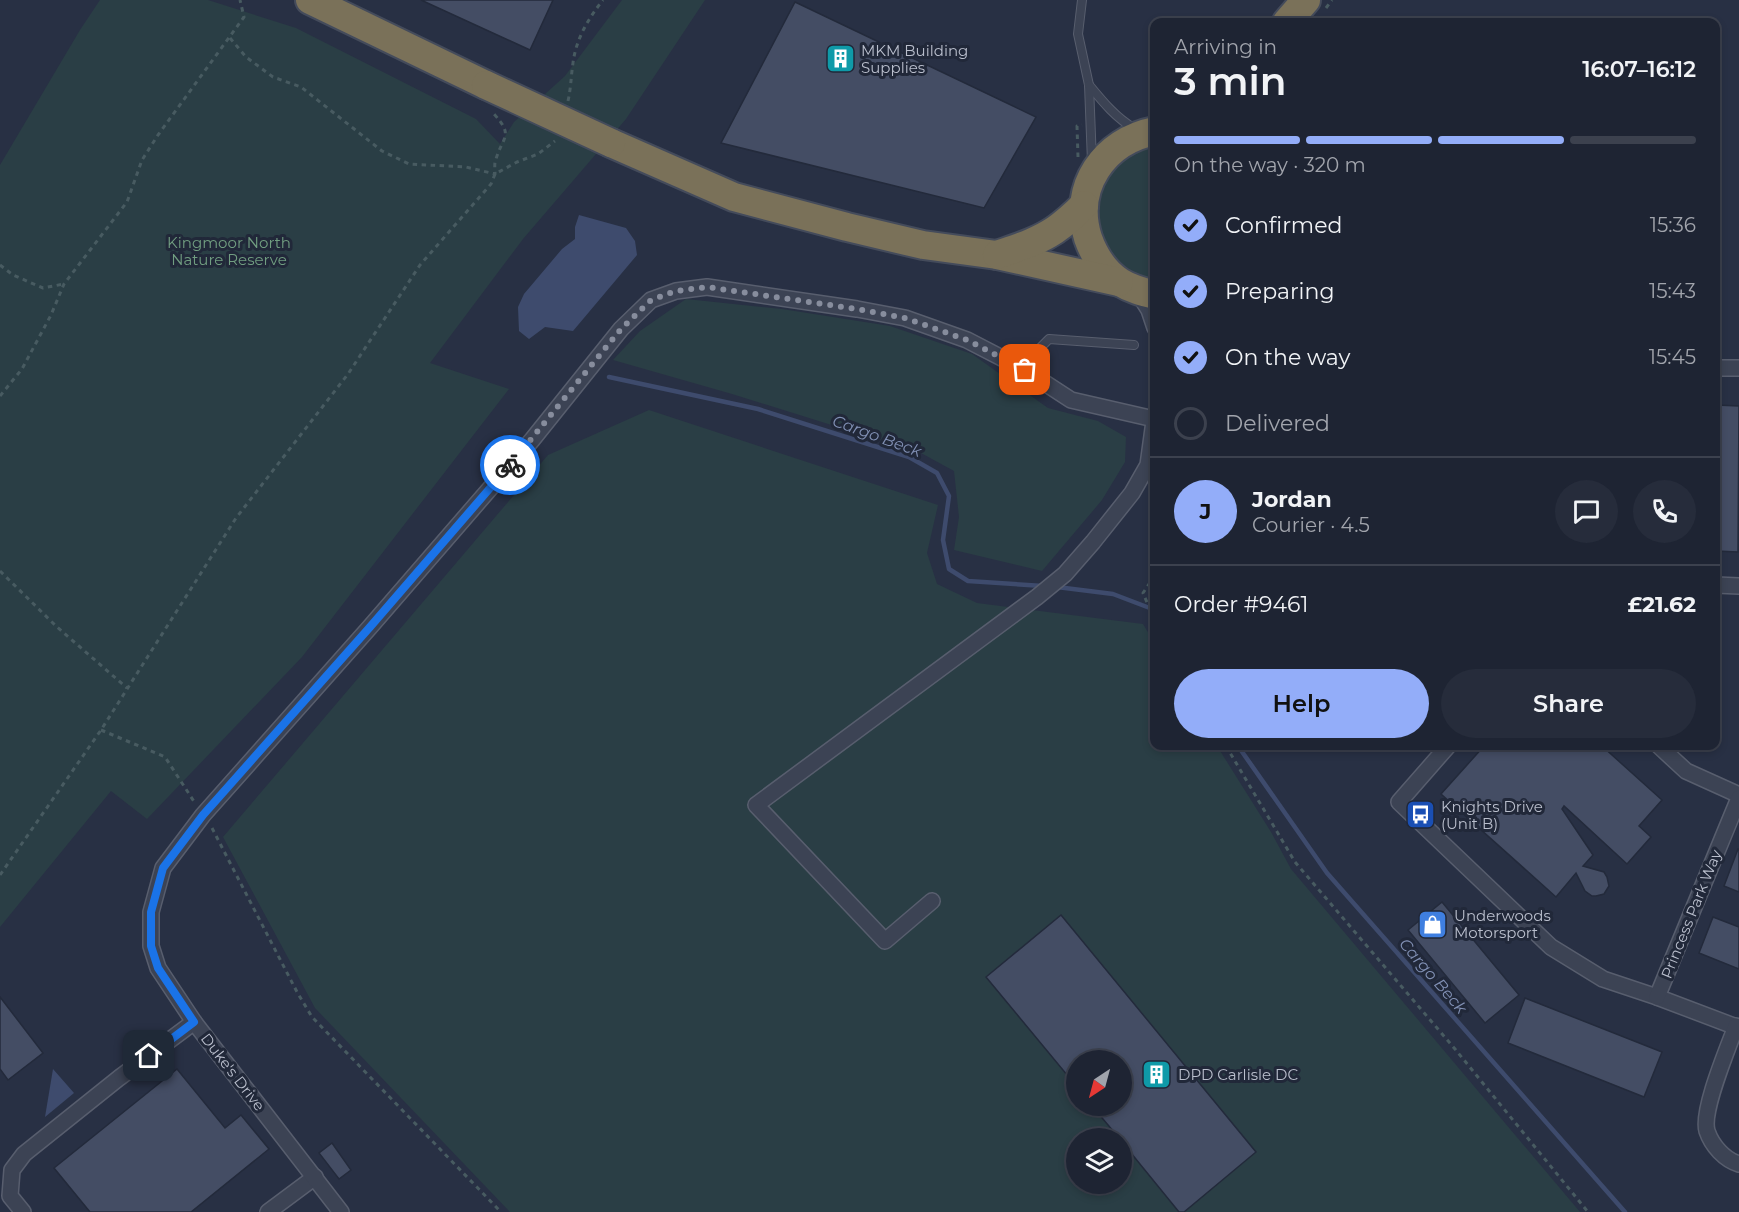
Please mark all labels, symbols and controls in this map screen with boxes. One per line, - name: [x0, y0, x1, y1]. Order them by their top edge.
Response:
- text: Arriving in: [1174, 35, 1277, 59]
- place label: MKM Building Supplies: [861, 41, 968, 77]
- building icon: MKM Building Supplies: [824, 43, 856, 75]
- text: 16:07–16:12: [1582, 56, 1696, 83]
- text: 3 min: [1174, 57, 1287, 105]
- text: On the way · 320 m: [1174, 153, 1366, 177]
- icon: check: [1174, 209, 1207, 242]
- text: Confirmed: [1225, 212, 1342, 239]
- text: 15:36: [1650, 213, 1696, 237]
- park label: Kingmoor North Nature Reserve: [167, 233, 291, 269]
- icon: check: [1174, 275, 1207, 308]
- text: Preparing: [1225, 278, 1334, 305]
- text: 15:43: [1649, 279, 1696, 303]
- icon: check: [1174, 341, 1207, 374]
- pin: [999, 344, 1050, 395]
- text: On the way: [1225, 344, 1350, 371]
- text: 15:45: [1649, 345, 1696, 369]
- icon: bag: [1008, 353, 1041, 386]
- text: Delivered: [1225, 410, 1330, 437]
- water label: Cargo Beck: [830, 411, 926, 461]
- courier: [480, 435, 540, 495]
- icon: bike: [494, 449, 527, 482]
- button: chat: [1555, 480, 1618, 543]
- button: phone: [1633, 480, 1696, 543]
- text: Jordan: [1252, 486, 1332, 513]
- text: J: [1200, 498, 1211, 525]
- text: Courier · 4.5: [1252, 513, 1370, 537]
- text: Order #9461: [1174, 591, 1308, 618]
- text: £21.62: [1627, 591, 1696, 618]
- button: Help: [1174, 669, 1429, 738]
- button: Share: [1441, 669, 1696, 738]
- place label: Knights Drive (Unit B): [1441, 797, 1543, 833]
- bus stop icon: Knights Drive (Unit B): [1404, 799, 1436, 831]
- street label: Princess Park Way: [1656, 846, 1726, 981]
- place label: Underwoods Motorsport: [1454, 906, 1551, 942]
- shop icon: Underwoods Motorsport: [1417, 908, 1449, 940]
- water label: Cargo Beck: [1395, 934, 1472, 1019]
- street label: Duke's Drive: [197, 1029, 269, 1115]
- pin: [123, 1030, 174, 1081]
- icon: home: [132, 1039, 165, 1072]
- north arrow: [1066, 1050, 1132, 1116]
- map controls: [1066, 1050, 1132, 1194]
- building icon: DPD Carlisle DC: [1141, 1058, 1173, 1090]
- place label: DPD Carlisle DC: [1178, 1065, 1298, 1084]
- button: layers: [1066, 1128, 1132, 1194]

